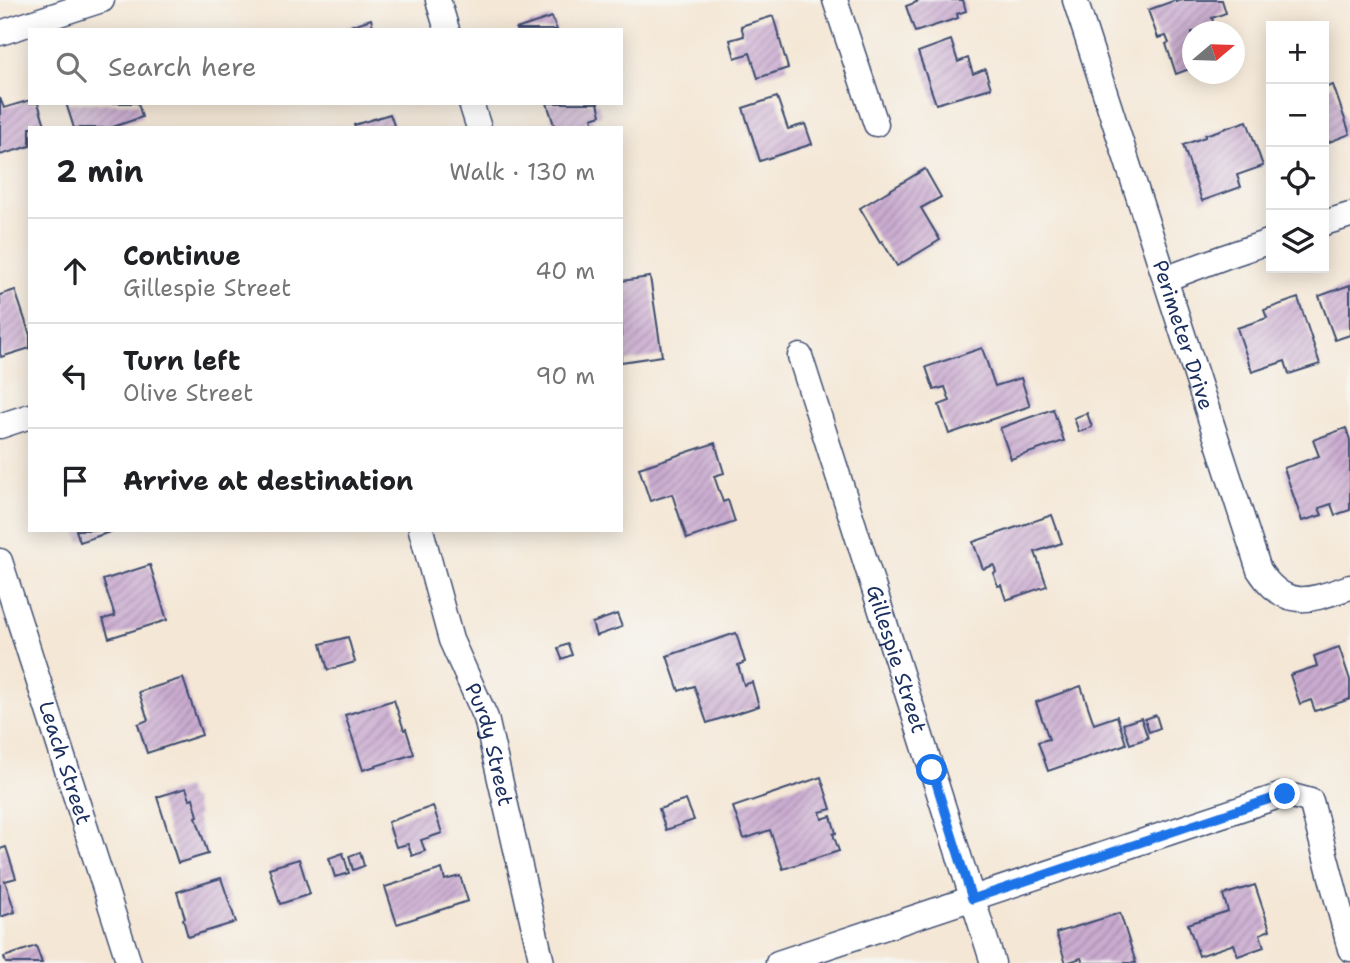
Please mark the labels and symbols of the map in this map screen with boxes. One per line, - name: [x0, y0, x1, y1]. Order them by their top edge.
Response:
- north arrow: [1182, 21, 1245, 84]
- street label: Perimeter Drive: [1146, 256, 1220, 414]
- street label: Gillespie Street: [860, 581, 933, 737]
- street label: Purdy Street: [458, 678, 520, 809]
- street label: Leach Street: [32, 698, 98, 828]
- route start: [916, 754, 947, 785]
- route end: [1269, 778, 1300, 809]

